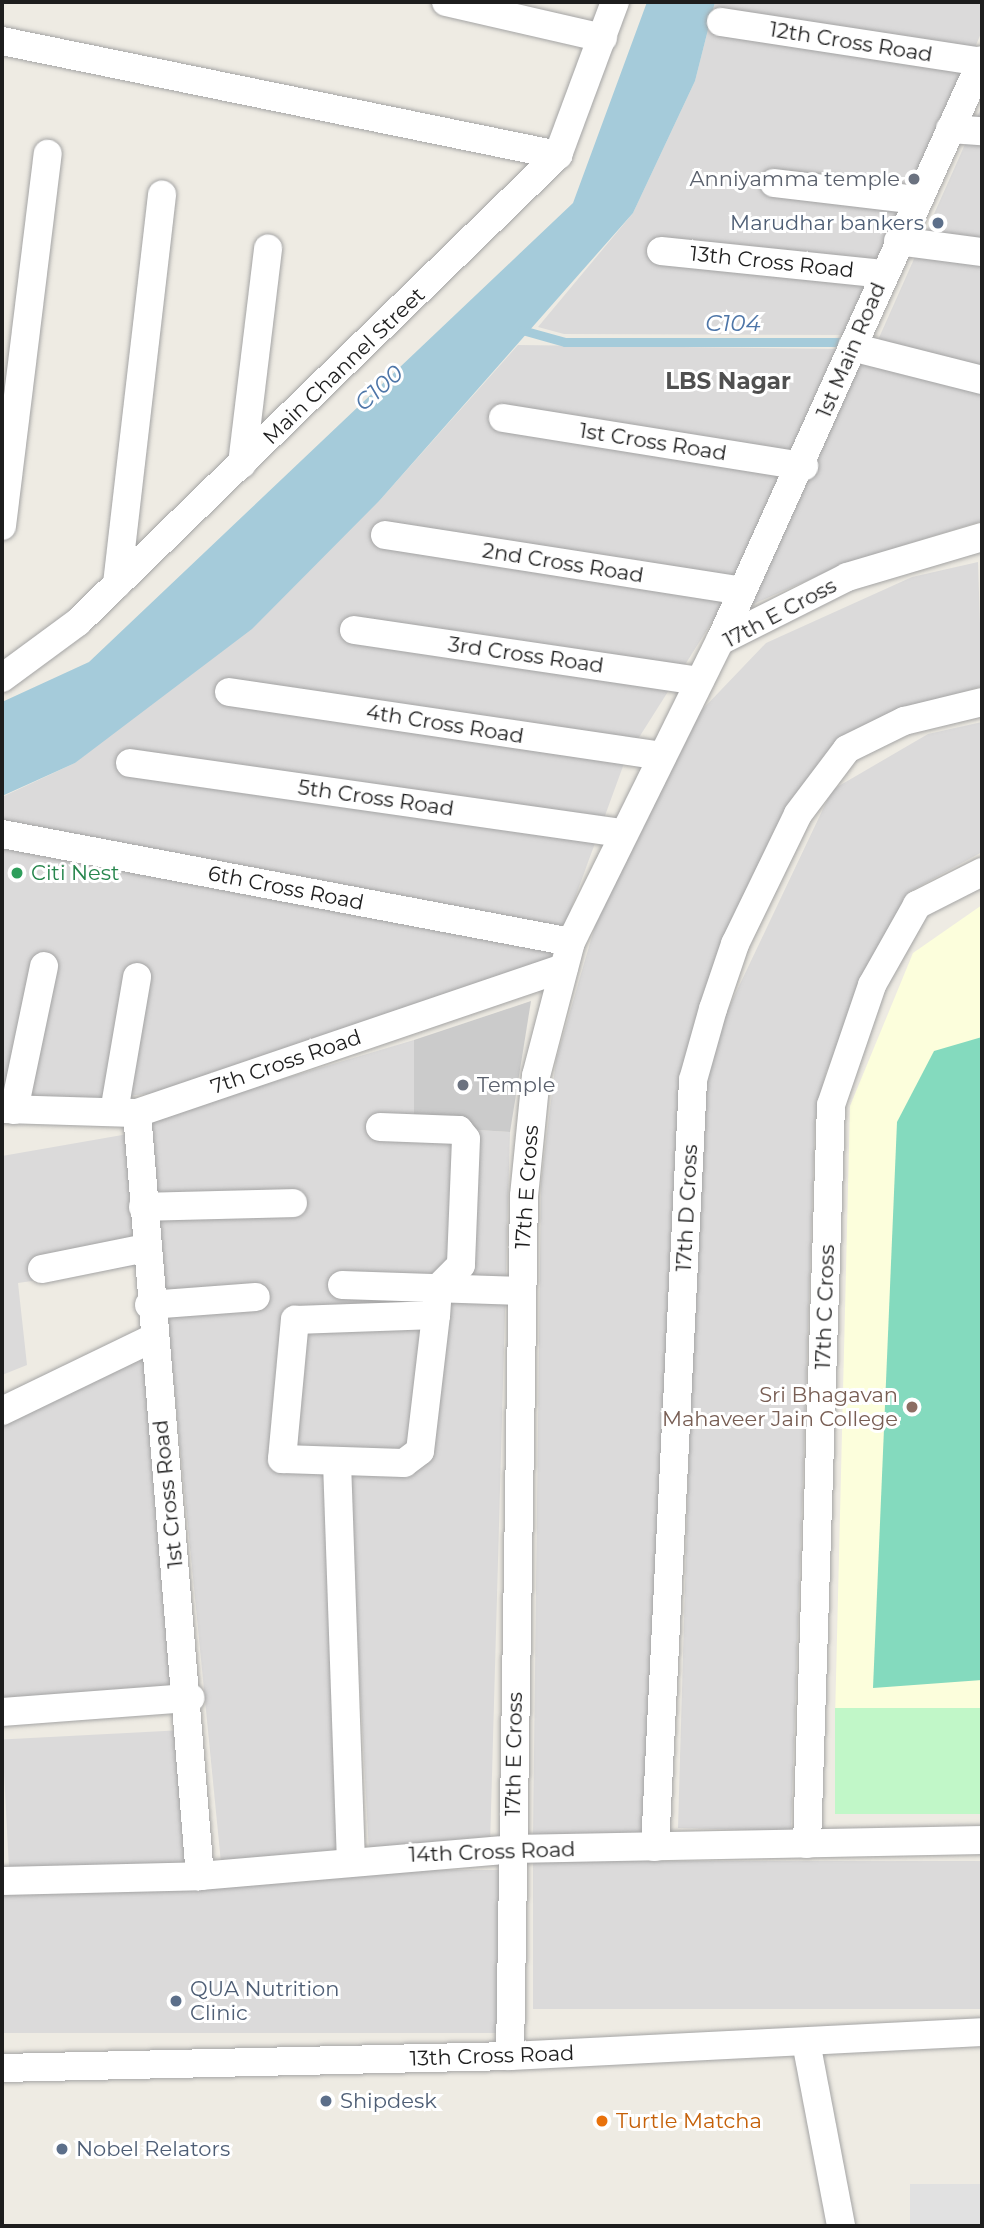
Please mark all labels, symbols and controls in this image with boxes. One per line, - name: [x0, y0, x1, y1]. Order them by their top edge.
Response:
- street label: 12th Cross Road: [768, 17, 934, 67]
- place label: Anniyamma temple: [690, 166, 900, 192]
- marker: Anniyamma temple: [906, 171, 922, 187]
- place label: Marudhar bankers: [730, 210, 924, 236]
- marker: Marudhar bankers: [930, 215, 946, 231]
- street label: 13th Cross Road: [689, 241, 855, 283]
- street label: 1st Main Road: [811, 279, 891, 421]
- street label: Main Channel Street: [258, 282, 430, 450]
- water label: C104: [705, 309, 761, 337]
- water label: C100: [349, 359, 409, 417]
- district label: LBS Nagar: [665, 367, 791, 395]
- street label: 1st Cross Road: [577, 418, 729, 466]
- street label: 2nd Cross Road: [481, 538, 645, 588]
- street label: 17th E Cross: [719, 573, 841, 653]
- street label: 3rd Cross Road: [447, 632, 605, 678]
- street label: 4th Cross Road: [364, 699, 526, 749]
- street label: 5th Cross Road: [296, 775, 456, 821]
- place label: Citi Nest: [31, 860, 120, 886]
- street label: 6th Cross Road: [206, 861, 366, 915]
- marker: Citi Nest: [9, 865, 25, 881]
- street label: 7th Cross Road: [207, 1024, 365, 1100]
- place label: Temple: [477, 1072, 555, 1098]
- marker: Temple: [455, 1077, 471, 1093]
- street label: 17th E Cross: [510, 1124, 544, 1250]
- street label: 17th D Cross: [671, 1144, 703, 1272]
- street label: 17th C Cross: [810, 1244, 840, 1370]
- place label: Sri Bhagavan Mahaveer Jain College: [662, 1382, 898, 1432]
- marker: Sri Bhagavan Mahaveer Jain College: [904, 1399, 920, 1415]
- street label: 1st Cross Road: [148, 1419, 188, 1569]
- street label: 17th E Cross: [500, 1692, 528, 1816]
- street label: 14th Cross Road: [408, 1836, 576, 1868]
- place label: QUA Nutrition Clinic: [190, 1976, 339, 2026]
- marker: QUA Nutrition Clinic: [168, 1993, 184, 2009]
- street label: 13th Cross Road: [409, 2041, 575, 2071]
- place label: Shipdesk: [340, 2088, 437, 2114]
- marker: Shipdesk: [318, 2093, 334, 2109]
- place label: Turtle Matcha: [616, 2108, 762, 2134]
- marker: Turtle Matcha: [594, 2113, 610, 2129]
- place label: Nobel Relators: [76, 2136, 230, 2162]
- marker: Nobel Relators: [54, 2141, 70, 2157]

